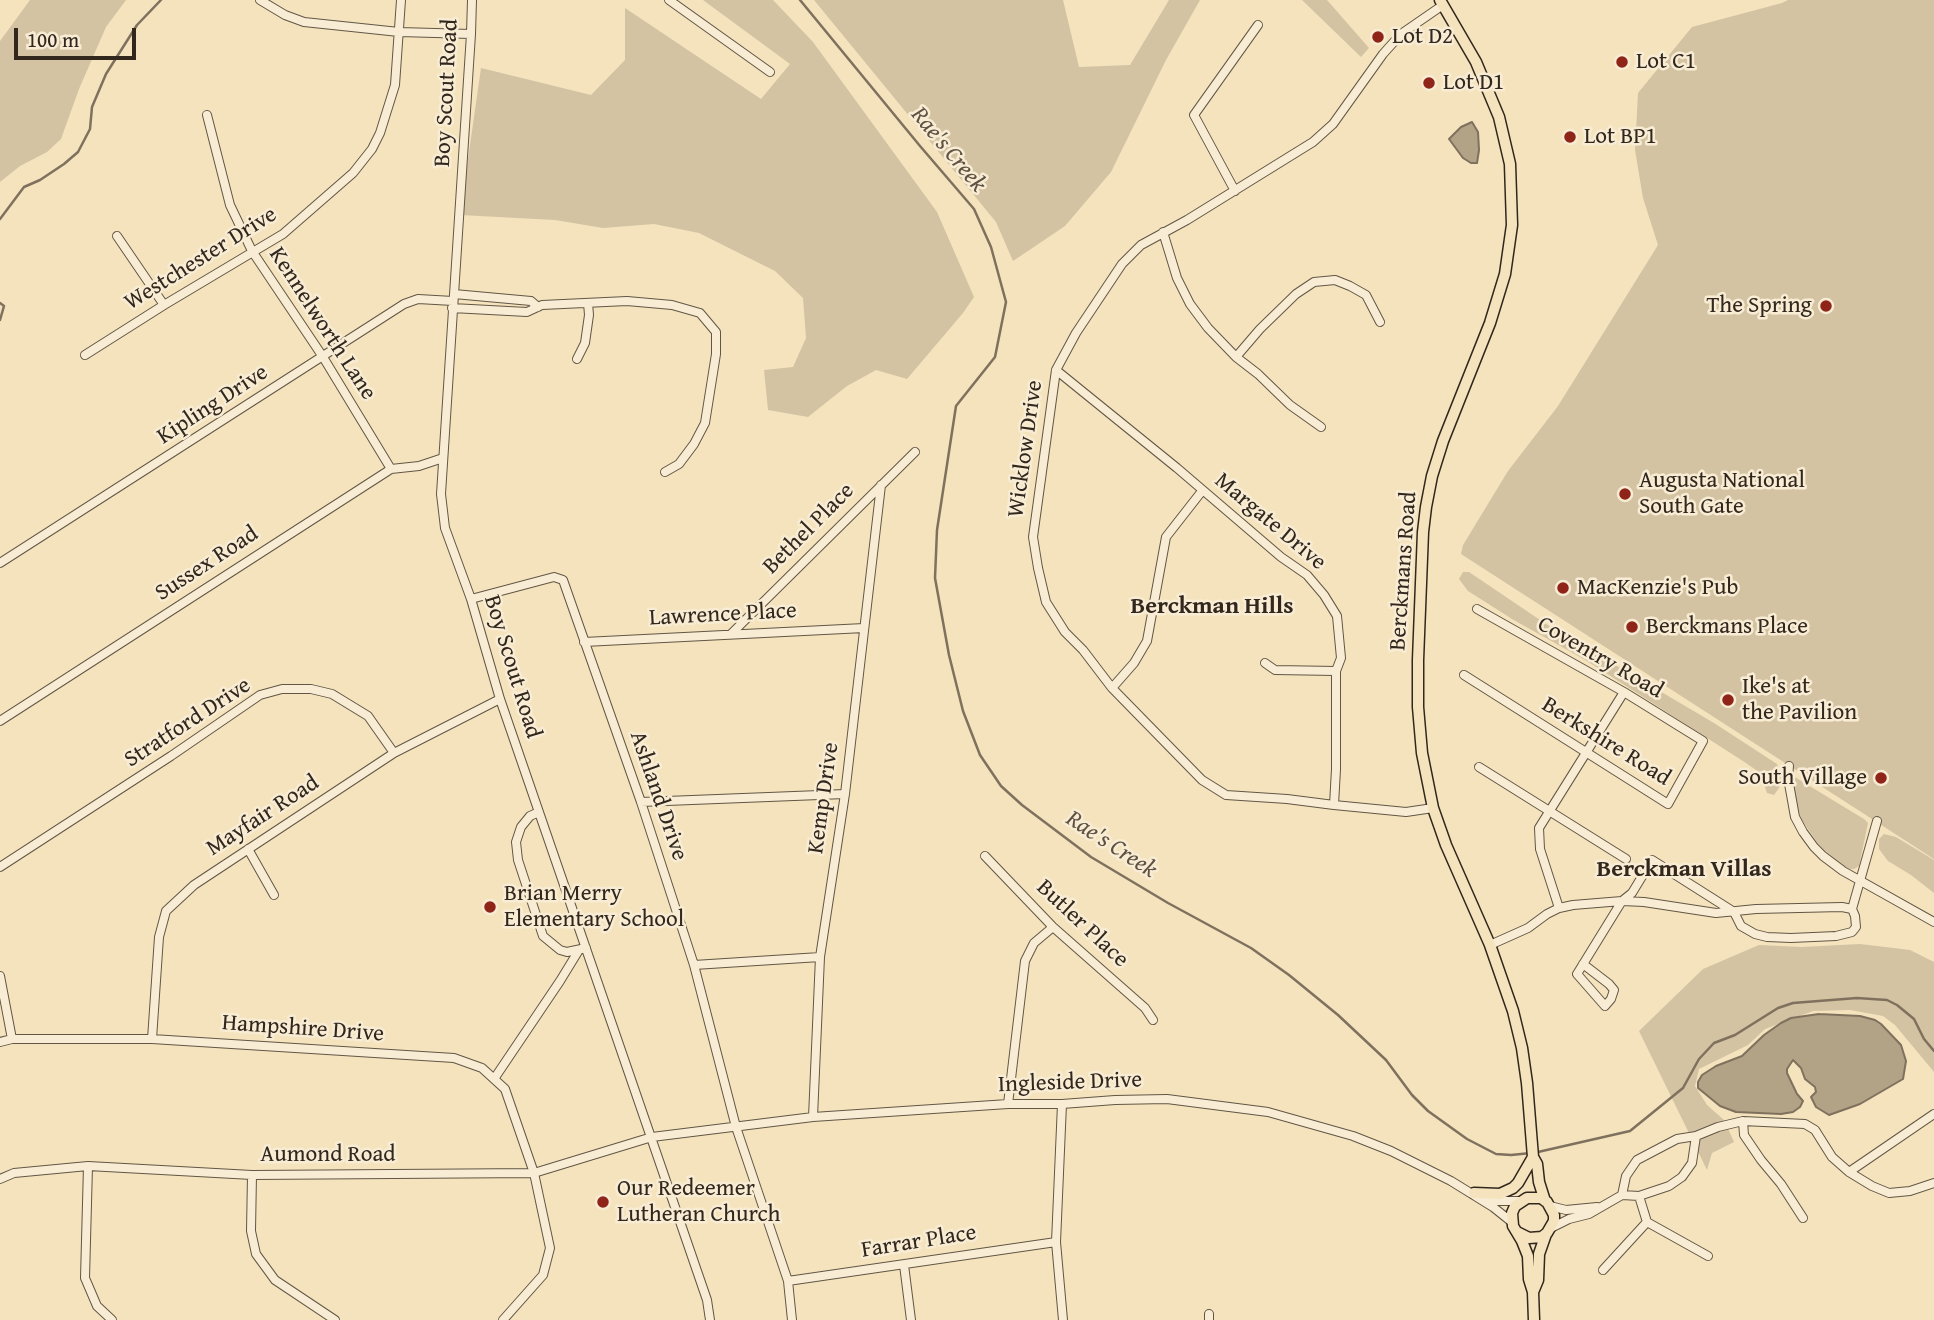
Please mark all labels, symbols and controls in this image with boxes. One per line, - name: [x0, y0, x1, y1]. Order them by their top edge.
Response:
- scale bar: [18, 14, 140, 58]
- street label: Boy Scout Road: [429, 18, 465, 168]
- place label: Lot D2: [1392, 23, 1453, 51]
- text: 100 m: [27, 24, 79, 55]
- marker: Lot D2: [1370, 29, 1386, 45]
- place label: Lot C1: [1636, 48, 1696, 76]
- marker: Lot C1: [1614, 54, 1630, 70]
- place label: Lot D1: [1443, 69, 1504, 97]
- marker: Lot D1: [1421, 75, 1437, 91]
- water label: Rae's Creek: [904, 101, 992, 199]
- place label: Lot BP1: [1584, 123, 1657, 151]
- marker: Lot BP1: [1562, 129, 1578, 145]
- street label: Westchester Drive: [120, 201, 282, 317]
- street label: Kennelworth Lane: [262, 242, 382, 406]
- place label: The Spring: [1706, 292, 1812, 320]
- marker: The Spring: [1818, 298, 1834, 314]
- street label: Kipling Drive: [152, 359, 274, 451]
- street label: Wicklow Drive: [1003, 379, 1049, 519]
- street label: Margate Drive: [1209, 467, 1331, 577]
- place label: Augusta National South Gate: [1639, 467, 1805, 521]
- street label: Bethel Place: [758, 478, 860, 580]
- marker: Augusta National South Gate: [1617, 486, 1633, 502]
- street label: Berckmans Road: [1385, 491, 1423, 651]
- street label: Sussex Road: [150, 520, 264, 608]
- place label: MacKenzie's Pub: [1577, 574, 1738, 602]
- marker: MacKenzie's Pub: [1555, 580, 1571, 596]
- street label: Boy Scout Road: [477, 592, 547, 742]
- district label: Berckman Hills: [1130, 593, 1294, 621]
- street label: Lawrence Place: [649, 597, 797, 633]
- street label: Coventry Road: [1532, 611, 1668, 705]
- place label: Berckmans Place: [1646, 613, 1808, 641]
- marker: Berckmans Place: [1624, 619, 1640, 635]
- street label: Stratford Drive: [120, 672, 256, 774]
- place label: Ike's at the Pavilion: [1742, 673, 1857, 727]
- street label: Berkshire Road: [1537, 691, 1675, 793]
- marker: Ike's at the Pavilion: [1720, 692, 1736, 708]
- street label: Ashland Drive: [623, 728, 693, 864]
- street label: Kemp Drive: [803, 740, 845, 856]
- place label: South Village: [1738, 764, 1867, 792]
- street label: Mayfair Road: [202, 769, 324, 863]
- marker: South Village: [1873, 770, 1889, 786]
- water label: Rae's Creek: [1060, 805, 1162, 885]
- district label: Berckman Villas: [1597, 856, 1771, 884]
- street label: Butler Place: [1030, 874, 1134, 974]
- place label: Brian Merry Elementary School: [504, 880, 684, 934]
- marker: Brian Merry Elementary School: [482, 899, 498, 915]
- street label: Hampshire Drive: [221, 1010, 385, 1048]
- street label: Ingleside Drive: [998, 1067, 1142, 1099]
- street label: Aumond Road: [260, 1141, 396, 1169]
- place label: Our Redeemer Lutheran Church: [617, 1175, 780, 1229]
- marker: Our Redeemer Lutheran Church: [595, 1194, 611, 1210]
- street label: Farrar Place: [860, 1219, 978, 1265]

